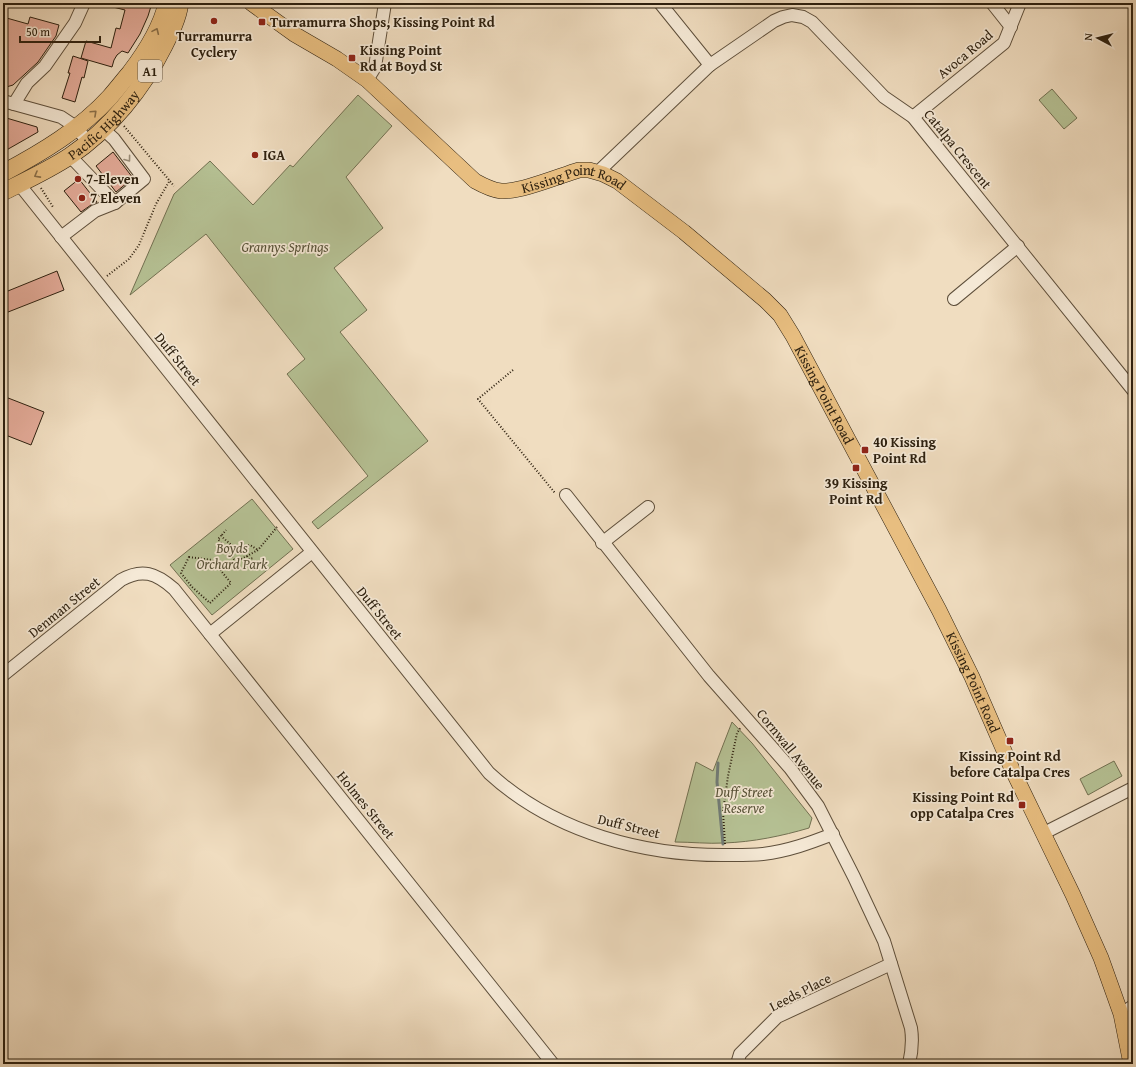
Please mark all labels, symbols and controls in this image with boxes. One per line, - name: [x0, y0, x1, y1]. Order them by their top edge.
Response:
- place label: Turramurra Shops, Kissing Point Rd: [270, 12, 495, 32]
- marker: Turramurra Cyclery: [209, 16, 219, 26]
- marker: Turramurra Shops, Kissing Point Rd: [257, 17, 267, 27]
- scale bar: [20, 18, 100, 44]
- north arrow: [1078, 18, 1118, 58]
- text: 50 m: [26, 23, 50, 40]
- street label: Avoca Road: [933, 25, 997, 83]
- place label: Turramurra Cyclery: [176, 26, 253, 62]
- one-way arrow: [151, 28, 159, 36]
- text: N: [1080, 32, 1097, 41]
- place label: Kissing Point Rd at Boyd St: [360, 40, 443, 76]
- marker: Kissing Point Rd at Boyd St: [347, 53, 357, 63]
- road number: A1: [138, 60, 162, 82]
- street label: Pacific Highway: [64, 86, 144, 165]
- street label: Catalpa Crescent: [919, 105, 997, 193]
- one-way arrow: [89, 110, 97, 117]
- place label: IGA: [263, 145, 285, 165]
- marker: IGA: [250, 150, 260, 160]
- one-way arrow: [124, 154, 131, 161]
- text: Kissing Point Road: [519, 160, 631, 198]
- place label: 7-Eleven: [86, 169, 140, 189]
- one-way arrow: [33, 170, 41, 177]
- marker: 7-Eleven: [73, 174, 83, 184]
- street label: Kissing Point Road: [518, 182, 626, 198]
- place label: 7 Eleven: [90, 188, 142, 208]
- marker: 7 Eleven: [77, 193, 87, 203]
- park label: Grannys Springs: [241, 237, 329, 257]
- street label: Duff Street: [150, 328, 206, 390]
- street label: Kissing Point Road: [790, 342, 859, 448]
- place label: 40 Kissing Point Rd: [873, 432, 936, 468]
- marker: 40 Kissing Point Rd: [860, 445, 870, 455]
- marker: 39 Kissing Point Rd: [851, 463, 861, 473]
- place label: 39 Kissing Point Rd: [825, 473, 888, 509]
- park label: Boyds Orchard Park: [196, 538, 268, 574]
- street label: Denman Street: [24, 572, 104, 642]
- street label: Duff Street: [352, 582, 408, 644]
- street label: Kissing Point Road: [941, 628, 1005, 736]
- street label: Cornwall Avenue: [752, 704, 830, 794]
- marker: Kissing Point Rd before Catalpa Cres: [1005, 736, 1015, 746]
- place label: Kissing Point Rd before Catalpa Cres: [950, 746, 1070, 782]
- street label: Holmes Street: [332, 767, 400, 843]
- park label: Duff Street Reserve: [714, 782, 773, 818]
- place label: Kissing Point Rd opp Catalpa Cres: [910, 787, 1014, 823]
- marker: Kissing Point Rd opp Catalpa Cres: [1017, 800, 1027, 810]
- street label: Duff Street: [596, 809, 662, 843]
- street label: Leeds Place: [766, 968, 835, 1016]

